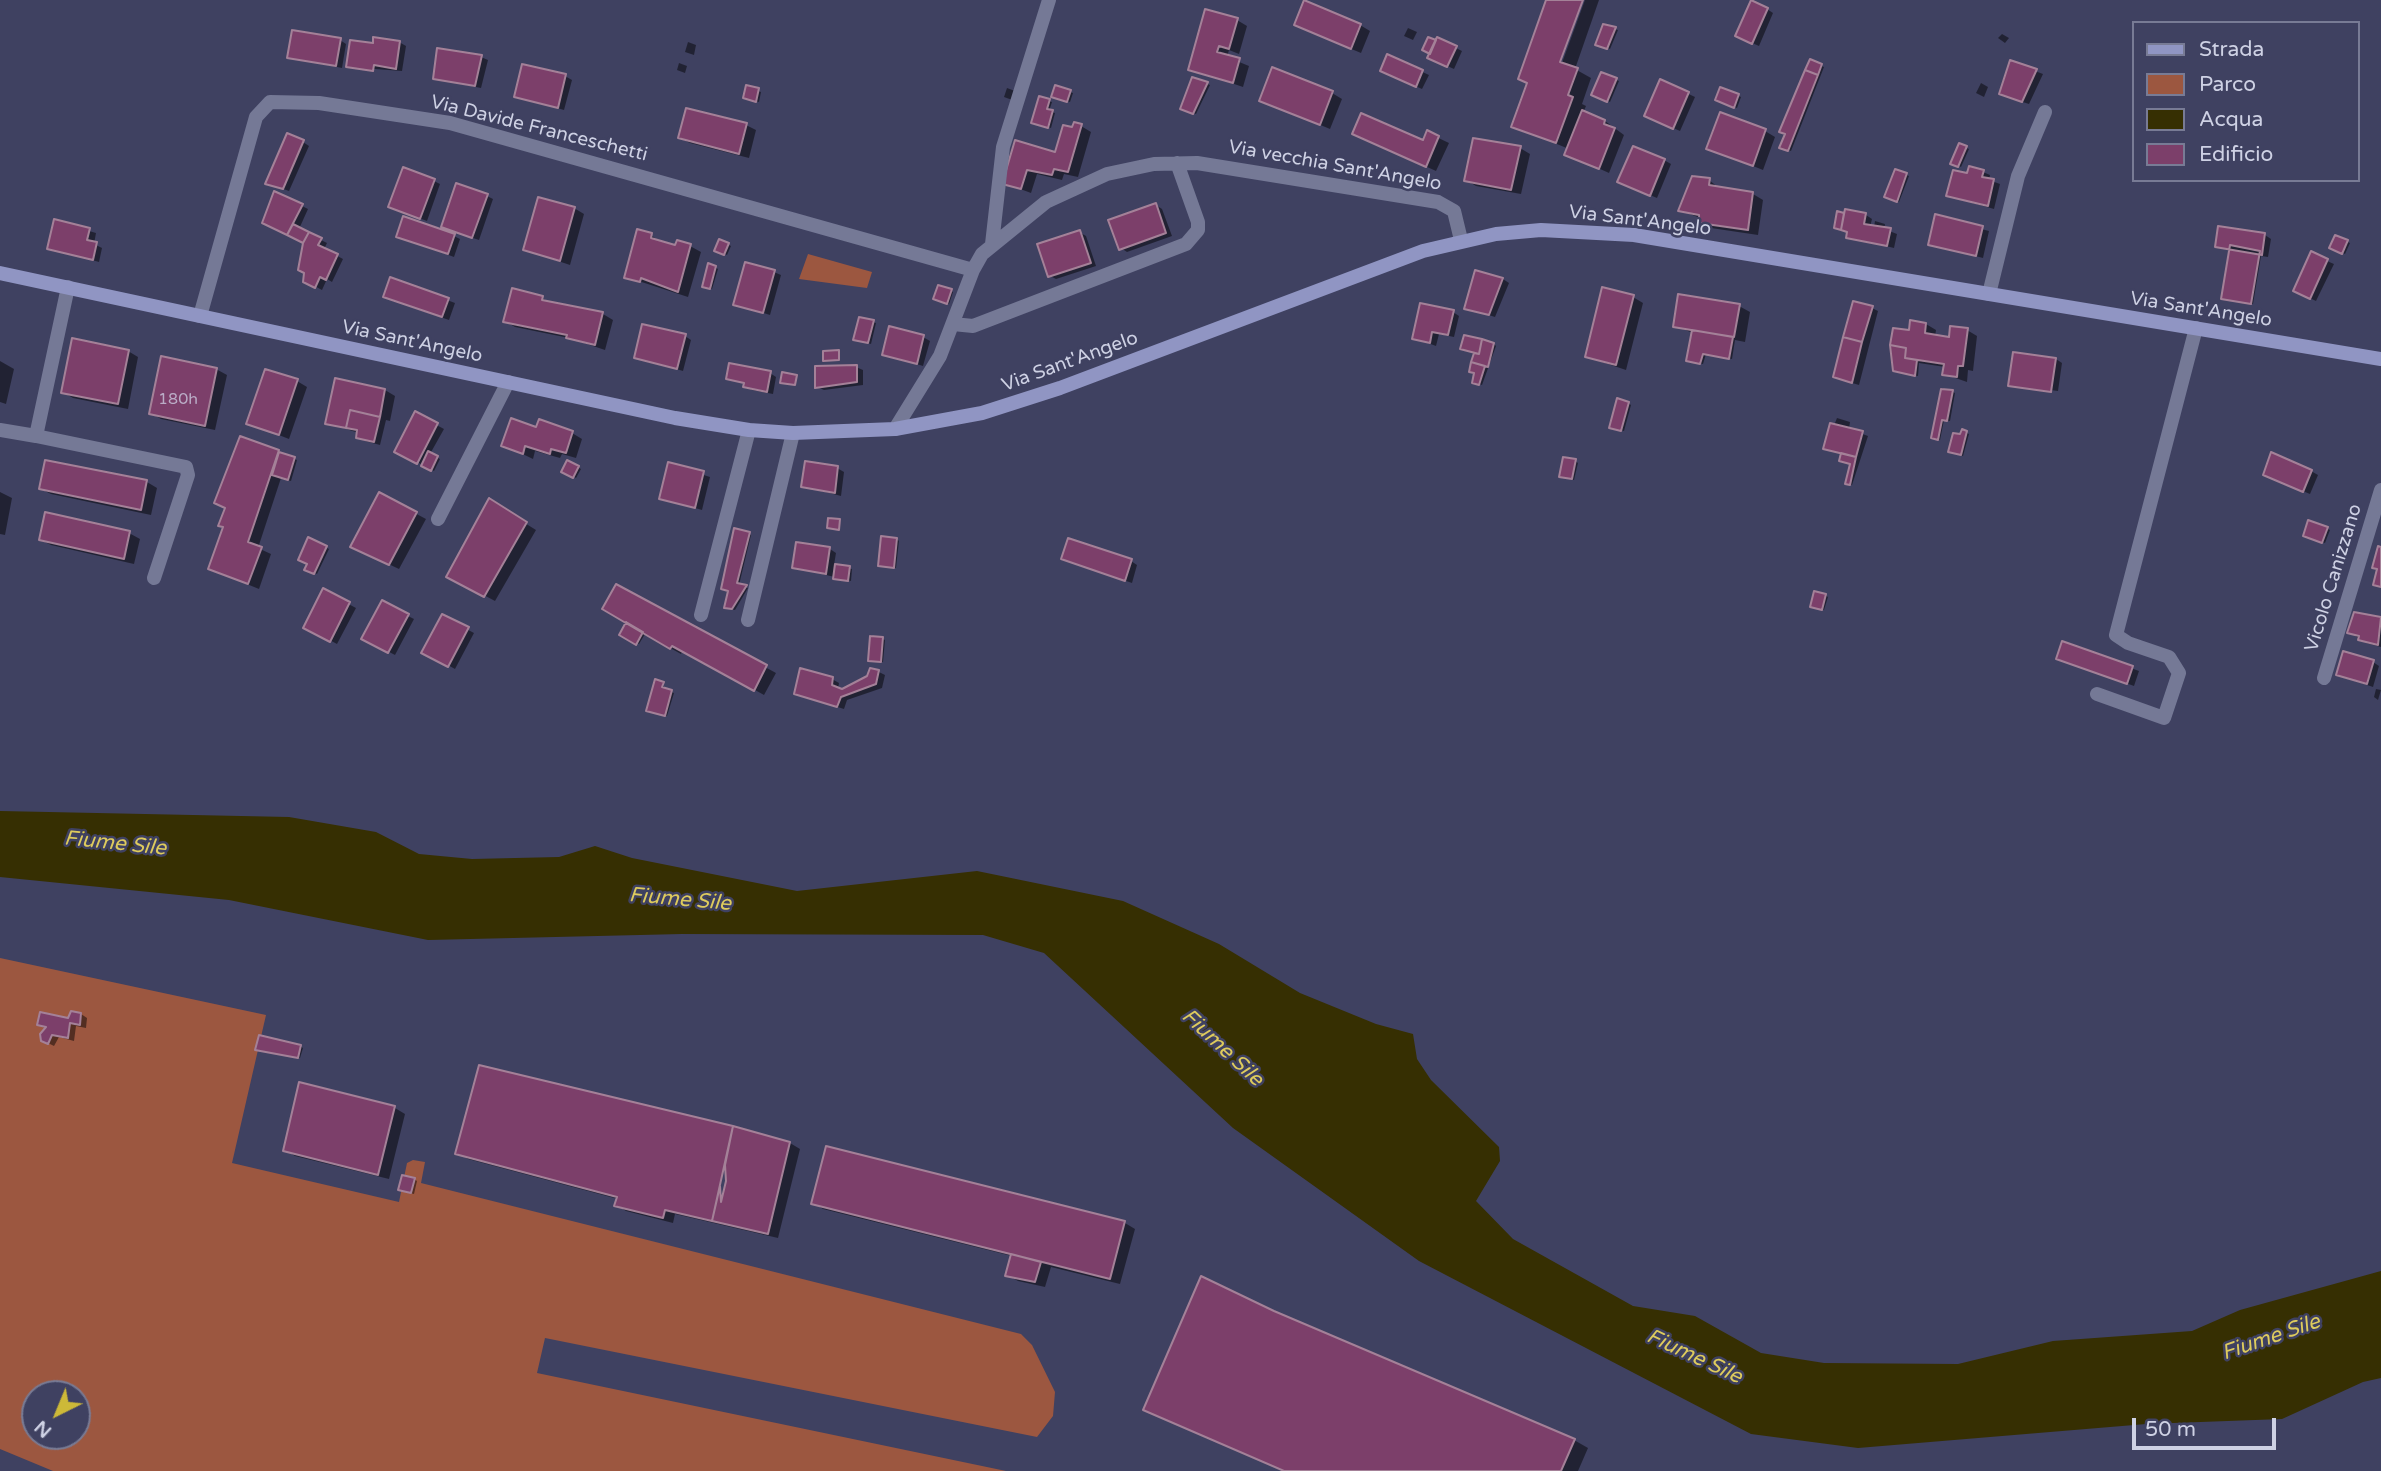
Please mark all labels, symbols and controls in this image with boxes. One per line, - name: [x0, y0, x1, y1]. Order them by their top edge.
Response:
- legend: [2132, 21, 2360, 182]
- text: Strada: [2199, 37, 2264, 62]
- text: Parco: [2199, 72, 2256, 97]
- street label: Via Davide Franceschetti: [428, 91, 650, 167]
- text: Acqua: [2199, 107, 2263, 132]
- street label: Via vecchia Sant'Angelo: [1227, 136, 1443, 196]
- text: Edificio: [2199, 142, 2273, 167]
- street label: Via Sant'Angelo: [1568, 201, 1712, 241]
- street label: Via Sant'Angelo: [2128, 288, 2274, 332]
- street label: Via Sant'Angelo: [340, 316, 484, 368]
- street label: Via Sant'Angelo: [999, 327, 1141, 397]
- house number: 180h: [158, 390, 198, 410]
- street label: Vicolo Canizzano: [2301, 501, 2367, 655]
- water label: Fiume Sile: [63, 826, 167, 862]
- water label: Fiume Sile: [628, 883, 732, 917]
- water label: Fiume Sile: [1176, 1004, 1268, 1092]
- water label: Fiume Sile: [2219, 1309, 2323, 1367]
- water label: Fiume Sile: [1642, 1324, 1746, 1390]
- north arrow: [21, 1380, 91, 1450]
- scale bar: [2136, 1404, 2280, 1448]
- text: N: [30, 1416, 56, 1442]
- text: 50 m: [2145, 1417, 2196, 1442]

